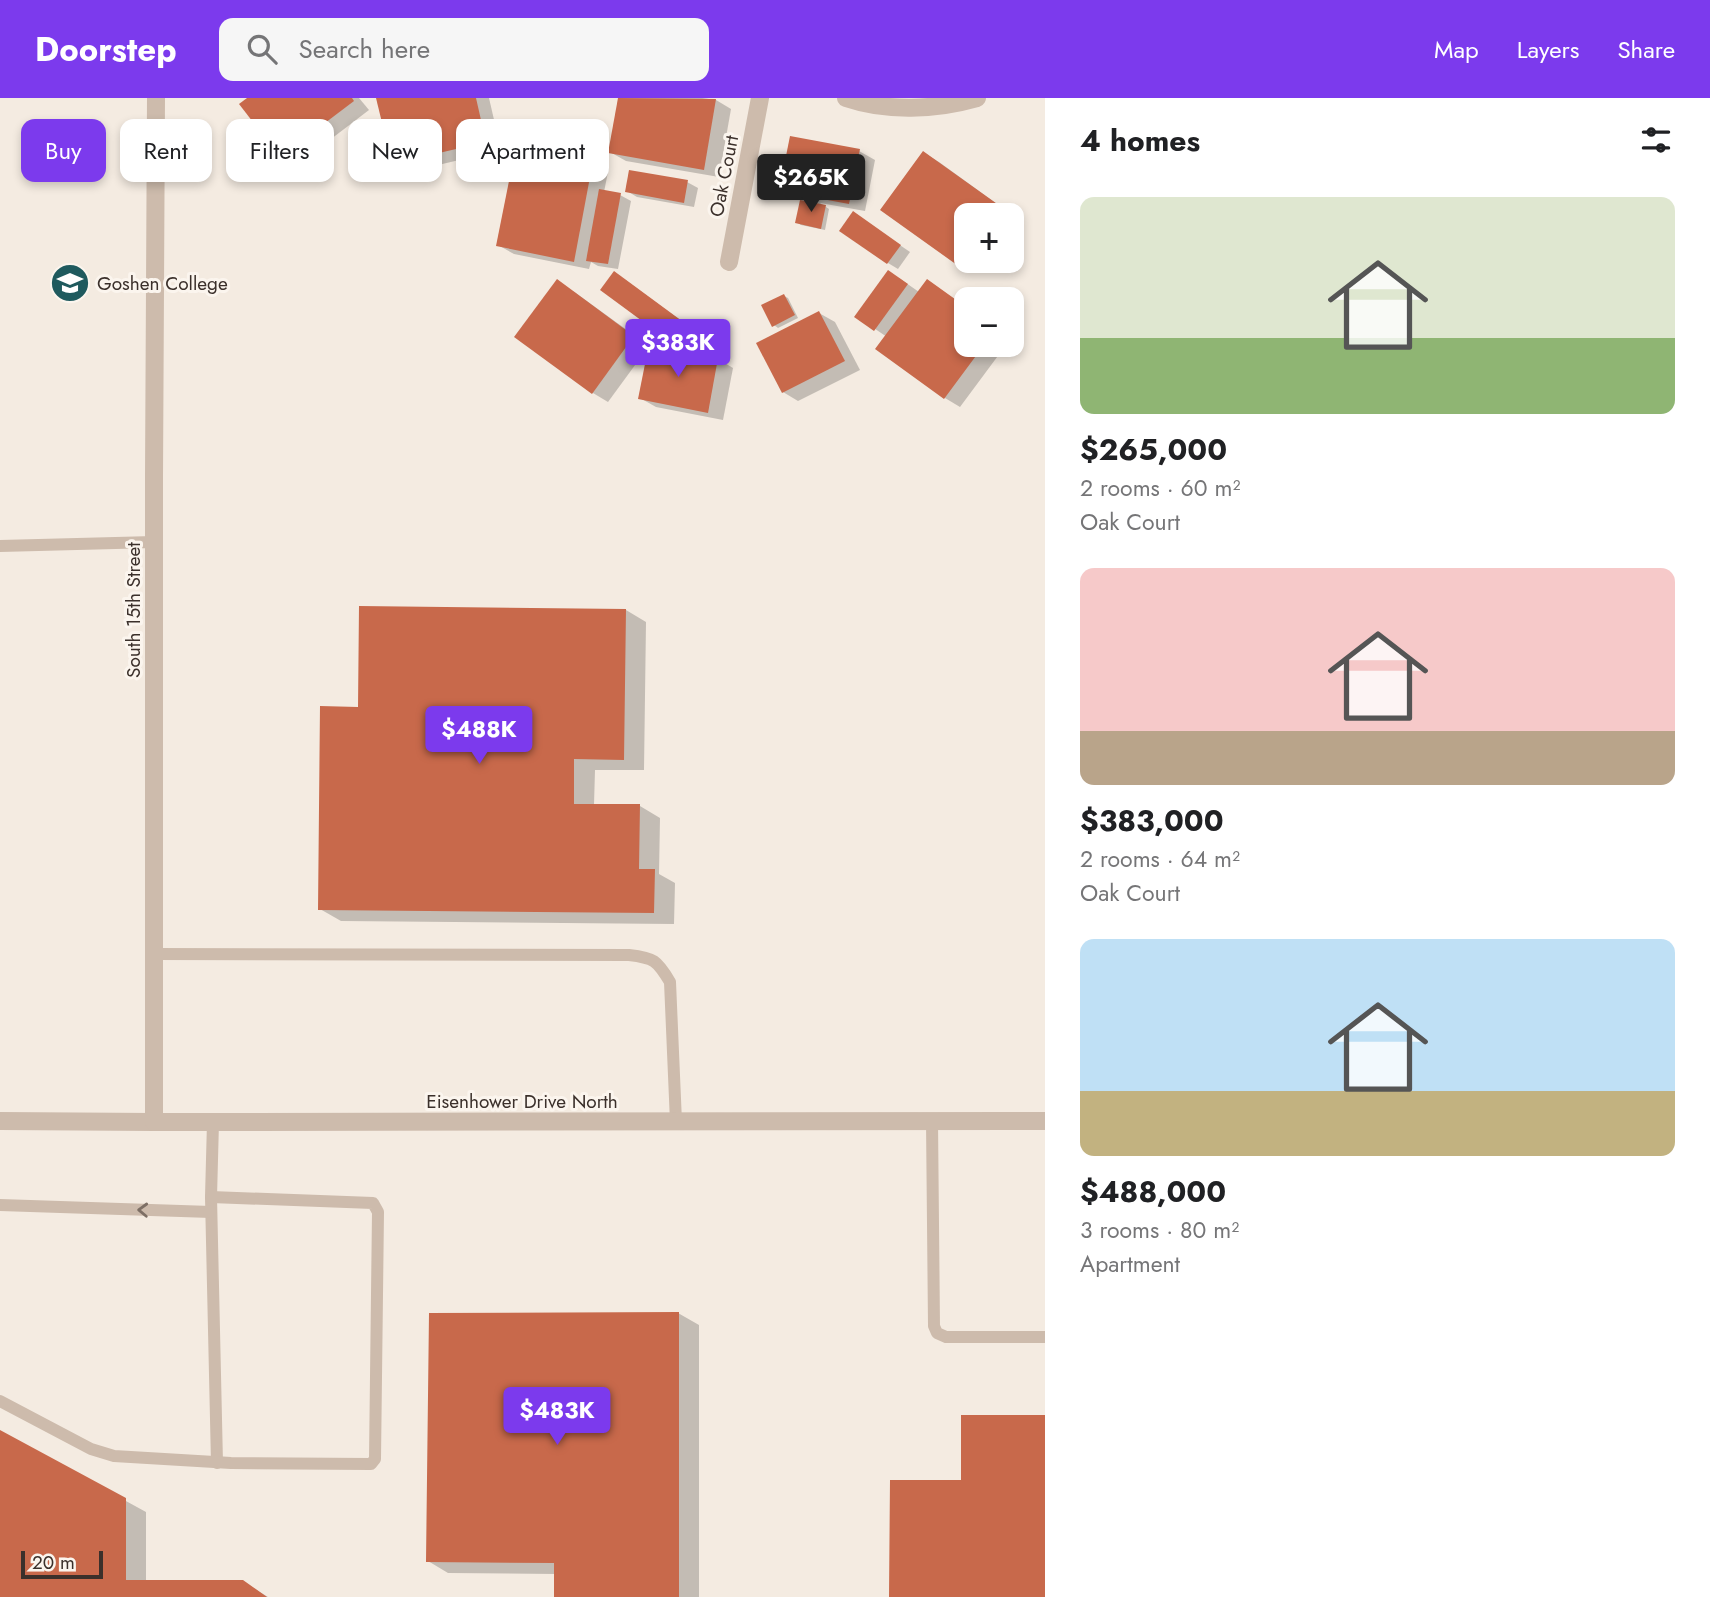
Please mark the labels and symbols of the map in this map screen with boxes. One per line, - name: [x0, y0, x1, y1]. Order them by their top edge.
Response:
- street label: Oak Court: [703, 132, 745, 219]
- pin: $265K: [762, 155, 860, 214]
- school or university icon: Goshen College: [49, 262, 91, 304]
- place label: Goshen College: [97, 270, 228, 297]
- pin: $383K: [629, 320, 727, 379]
- street label: South 15th Street: [120, 542, 147, 678]
- pin: $488K: [430, 706, 528, 766]
- street label: Eisenhower Drive North: [426, 1088, 618, 1115]
- one-way arrow: [137, 1202, 148, 1217]
- pin: $483K: [508, 1388, 606, 1447]
- scale bar: [21, 1548, 103, 1580]

